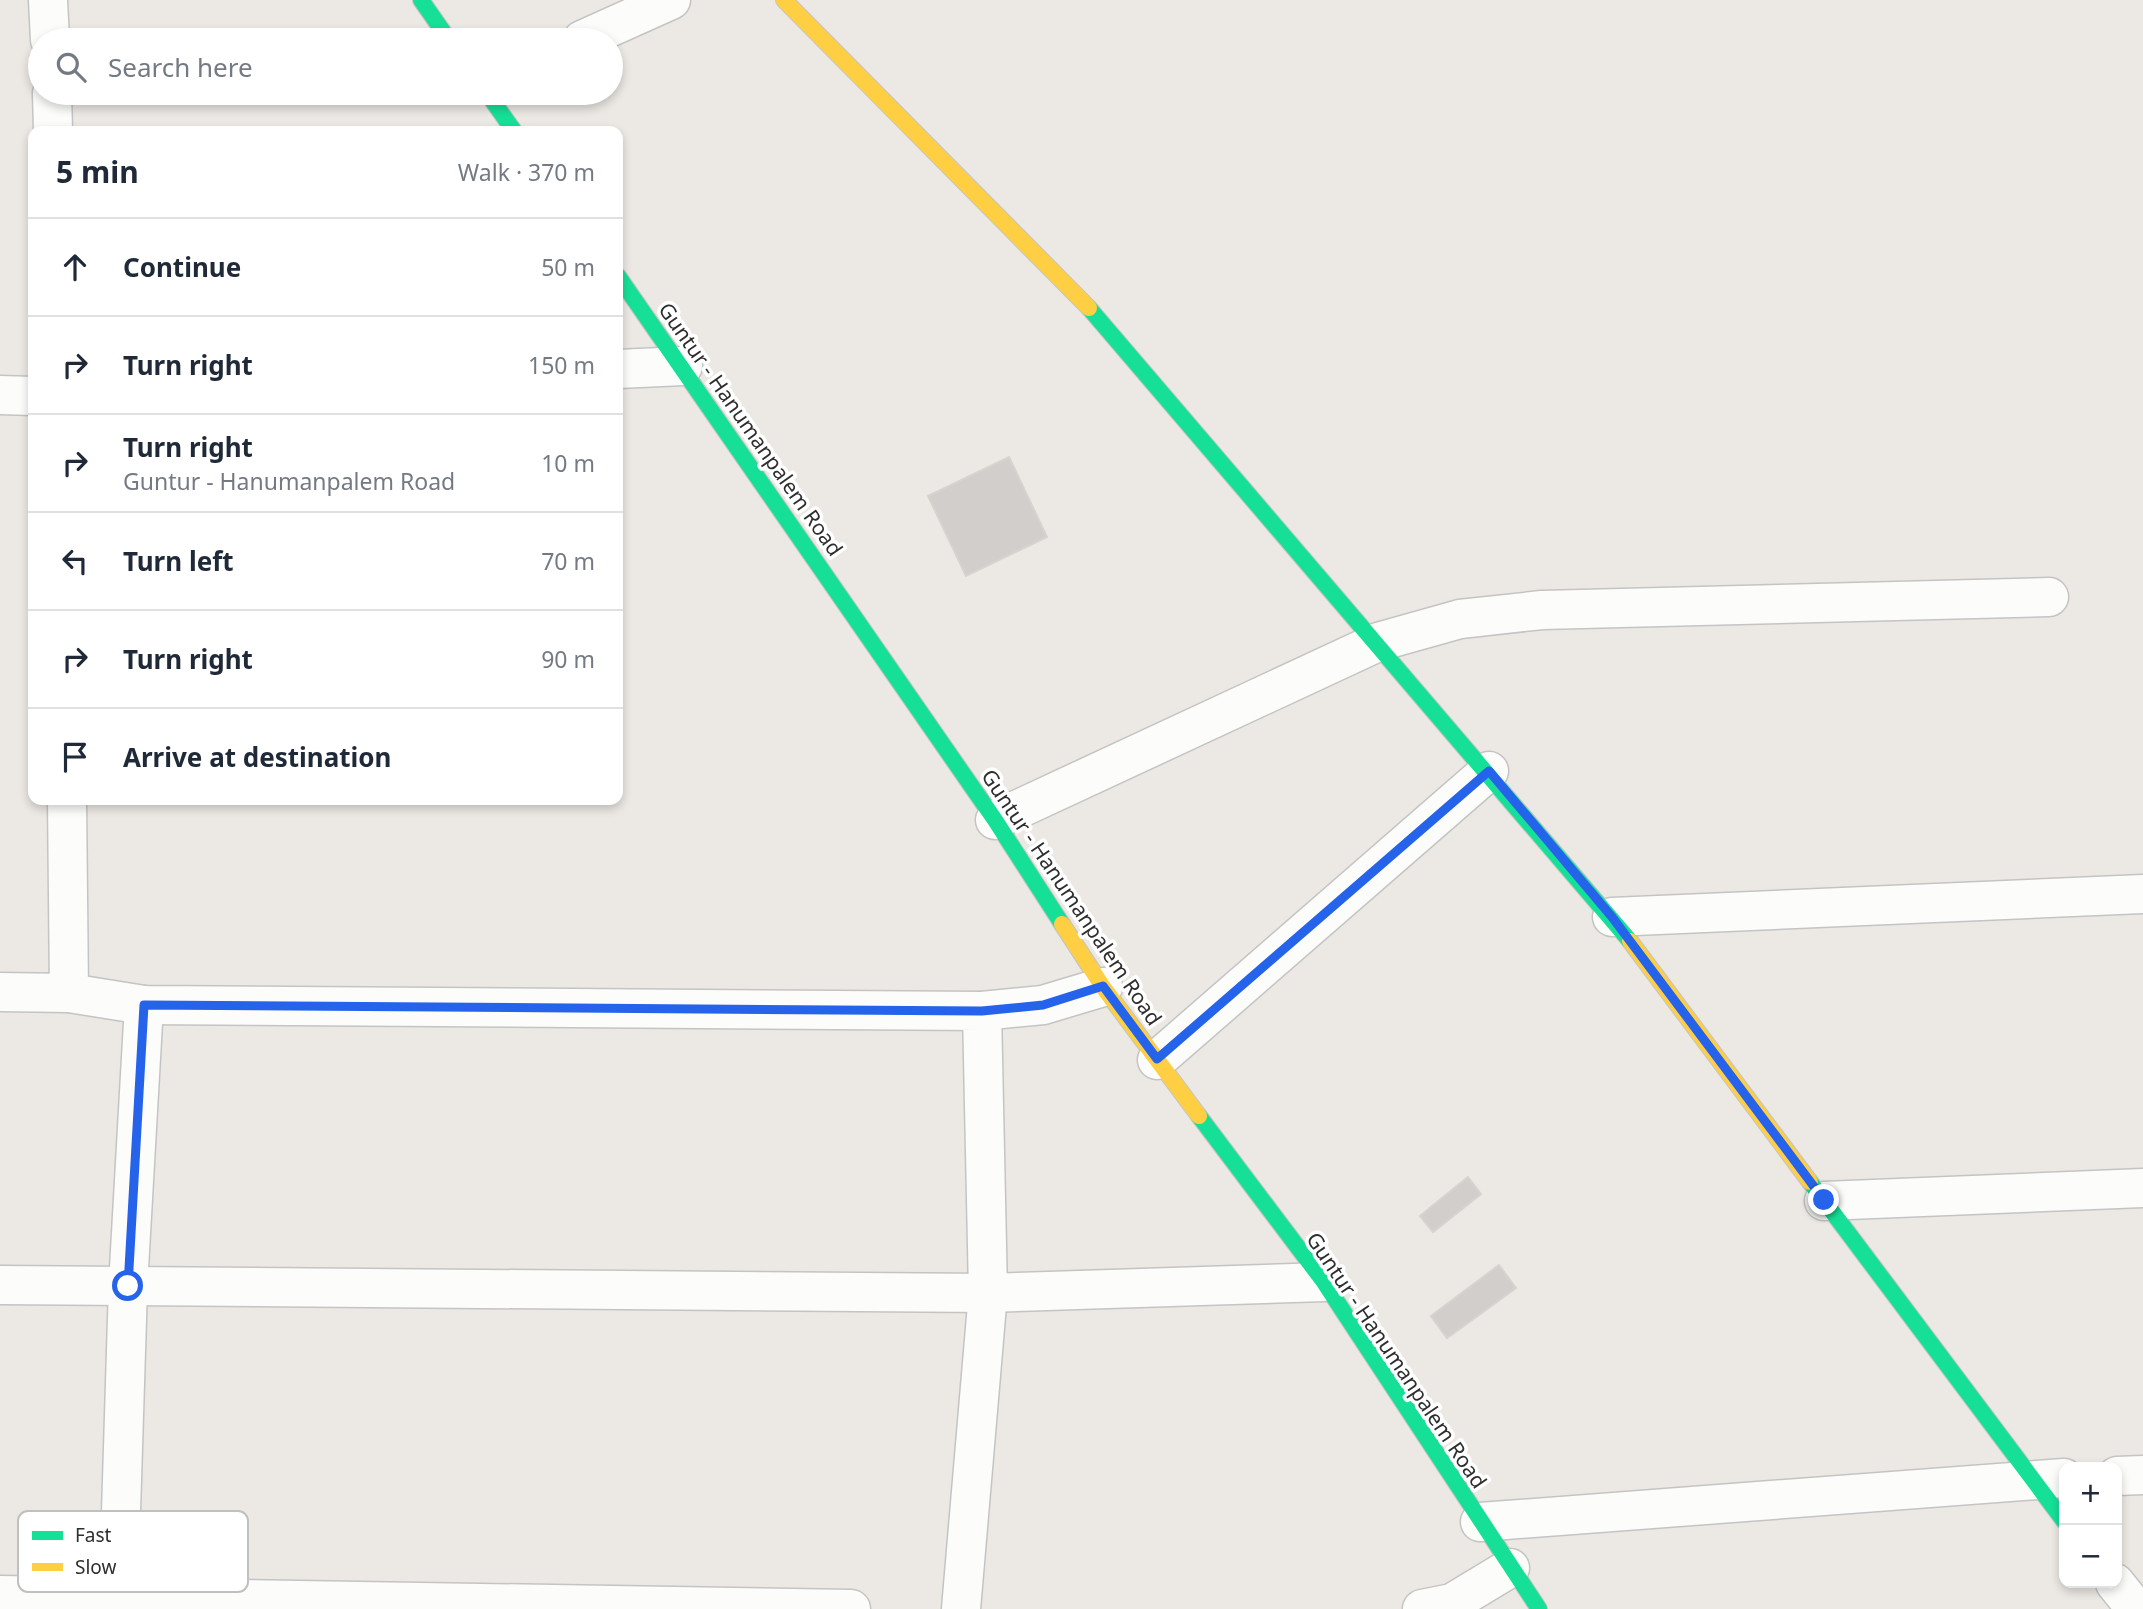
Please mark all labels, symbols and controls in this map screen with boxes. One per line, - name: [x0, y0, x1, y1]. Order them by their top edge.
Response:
- search box: [28, 28, 623, 105]
- icon: search: [52, 48, 90, 86]
- text: Search here: [108, 49, 253, 85]
- text: 5 min: [56, 151, 139, 192]
- text: Walk · 370 m: [458, 156, 595, 188]
- icon: ahead: [56, 248, 94, 286]
- text: Continue: [123, 249, 241, 285]
- text: 50 m: [541, 251, 595, 283]
- street label: Guntur - Hanumanpalem Road: [653, 297, 849, 561]
- icon: right: [56, 346, 94, 384]
- text: Turn right: [123, 347, 253, 383]
- text: 150 m: [528, 349, 595, 381]
- text: Turn right: [123, 429, 253, 465]
- icon: right: [56, 444, 94, 482]
- text: 10 m: [541, 447, 595, 479]
- text: Guntur - Hanumanpalem Road: [123, 465, 455, 497]
- icon: left: [56, 542, 94, 580]
- text: Turn left: [123, 543, 234, 579]
- text: 70 m: [541, 545, 595, 577]
- icon: right: [56, 640, 94, 678]
- text: Turn right: [123, 641, 253, 677]
- text: 90 m: [541, 643, 595, 675]
- icon: arrive: [56, 738, 94, 776]
- text: Arrive at destination: [123, 739, 392, 775]
- street label: Guntur - Hanumanpalem Road: [976, 763, 1168, 1031]
- route end: [1808, 1184, 1839, 1215]
- street label: Guntur - Hanumanpalem Road: [1301, 1226, 1493, 1494]
- route start: [112, 1270, 143, 1301]
- map controls: [2059, 1462, 2122, 1588]
- button: +: [2059, 1462, 2122, 1525]
- legend: [18, 1511, 248, 1592]
- text: Fast: [75, 1522, 112, 1548]
- button: −: [2059, 1525, 2122, 1588]
- text: Slow: [75, 1554, 116, 1580]

